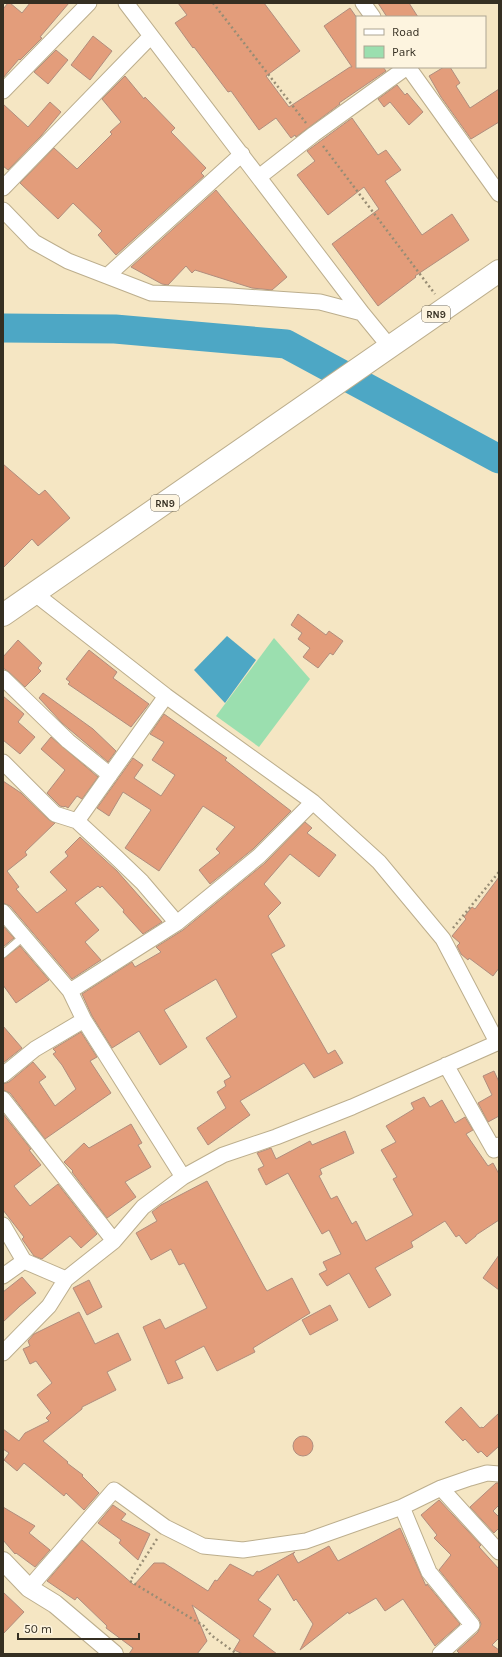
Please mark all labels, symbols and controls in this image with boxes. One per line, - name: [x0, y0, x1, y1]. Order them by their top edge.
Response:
- legend: [356, 16, 486, 68]
- text: Road: [392, 25, 420, 39]
- text: Park: [392, 45, 417, 59]
- road number: RN9: [422, 306, 450, 322]
- road number: RN9: [151, 495, 179, 511]
- scale bar: [18, 1615, 139, 1641]
- text: 50 m: [24, 1622, 52, 1636]

